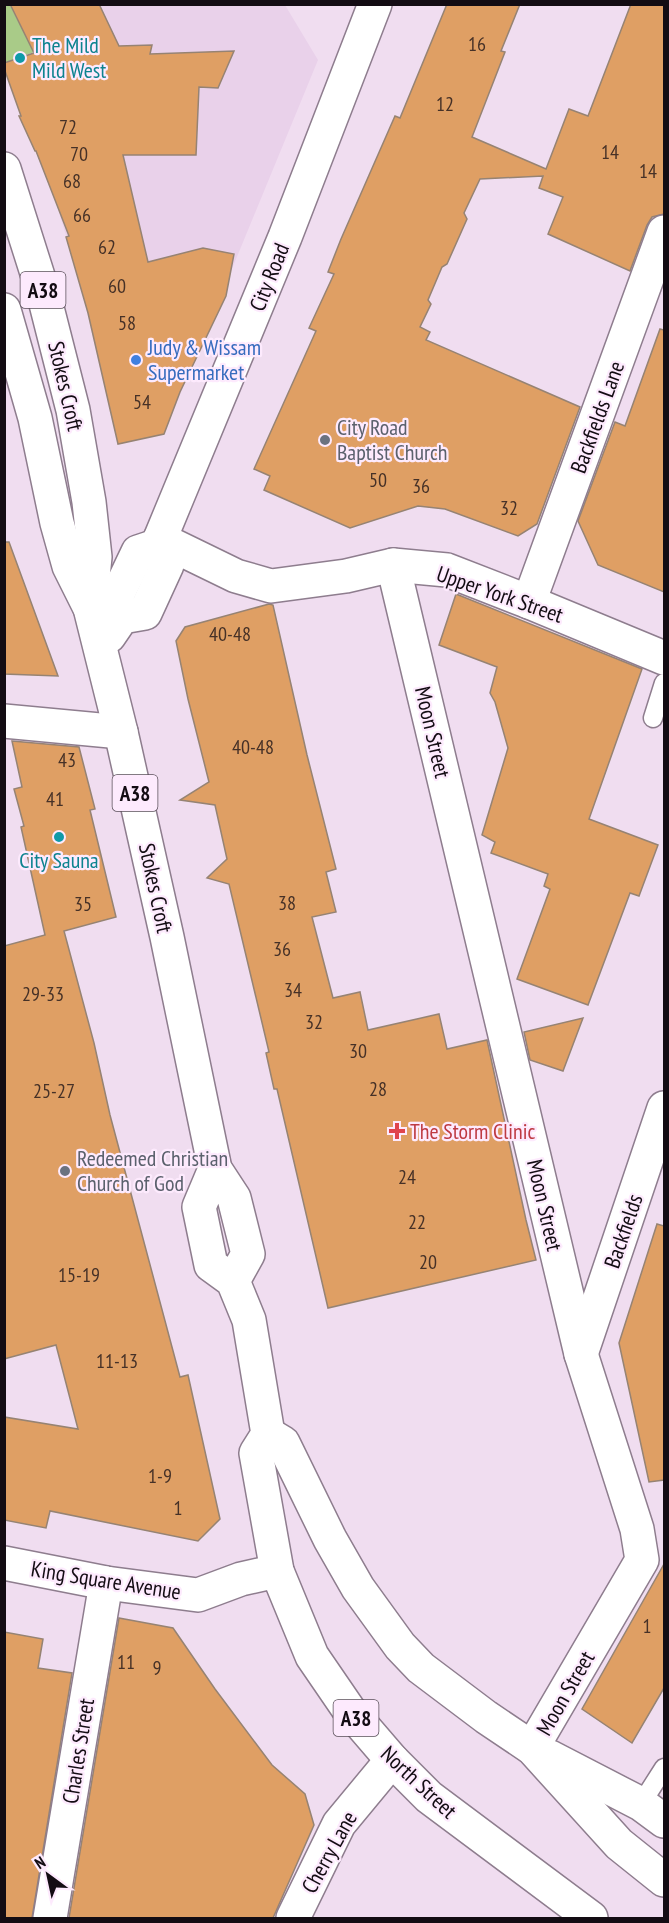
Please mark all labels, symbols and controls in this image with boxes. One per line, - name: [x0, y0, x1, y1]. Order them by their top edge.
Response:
- place label: The Mild Mild West: [32, 31, 106, 84]
- house number: 16: [468, 31, 486, 57]
- marker: The Mild Mild West: [13, 51, 27, 65]
- house number: 12: [436, 91, 454, 117]
- house number: 72: [59, 114, 77, 140]
- house number: 14: [601, 139, 619, 165]
- house number: 70: [70, 141, 88, 167]
- house number: 14: [639, 158, 657, 184]
- house number: 68: [63, 168, 81, 194]
- house number: 66: [73, 202, 91, 228]
- house number: 62: [98, 234, 116, 260]
- street label: City Road: [243, 239, 295, 315]
- road number: A38: [20, 272, 66, 308]
- house number: 60: [108, 273, 126, 299]
- house number: 58: [118, 310, 136, 336]
- place label: Judy & Wissam Supermarket: [147, 333, 261, 386]
- street label: Stokes Croft: [42, 339, 90, 433]
- marker: Judy & Wissam Supermarket: [129, 353, 143, 367]
- street label: Backfields Lane: [564, 357, 630, 477]
- house number: 54: [133, 389, 151, 415]
- place label: City Road Baptist Church: [337, 413, 448, 466]
- marker: City Road Baptist Church: [318, 433, 332, 447]
- house number: 50: [369, 467, 387, 493]
- house number: 36: [412, 473, 430, 499]
- house number: 32: [500, 495, 518, 521]
- street label: Upper York Street: [433, 559, 567, 629]
- house number: 40-48: [209, 621, 251, 647]
- street label: Moon Street: [409, 684, 457, 780]
- house number: 40-48: [232, 734, 274, 760]
- house number: 43: [58, 747, 76, 773]
- road number: A38: [112, 775, 158, 811]
- house number: 41: [46, 786, 64, 812]
- marker: City Sauna: [52, 830, 66, 844]
- street label: Stokes Croft: [133, 841, 179, 935]
- place label: City Sauna: [19, 846, 99, 874]
- house number: 38: [278, 890, 296, 916]
- house number: 35: [74, 891, 92, 917]
- house number: 36: [273, 936, 291, 962]
- house number: 34: [284, 977, 302, 1003]
- house number: 29-33: [22, 981, 64, 1007]
- house number: 32: [305, 1009, 323, 1035]
- house number: 30: [349, 1038, 367, 1064]
- house number: 28: [369, 1076, 387, 1102]
- house number: 25-27: [33, 1078, 75, 1104]
- place label: The Storm Clinic: [410, 1117, 535, 1145]
- marker: The Storm Clinic: [388, 1122, 406, 1140]
- place label: Redeemed Christian Church of God: [77, 1144, 228, 1197]
- street label: Moon Street: [521, 1157, 569, 1253]
- marker: Redeemed Christian Church of God: [58, 1164, 72, 1178]
- house number: 24: [398, 1164, 416, 1190]
- street label: Backfields: [597, 1190, 649, 1272]
- house number: 22: [408, 1209, 426, 1235]
- house number: 20: [419, 1249, 437, 1275]
- house number: 15-19: [58, 1262, 100, 1288]
- house number: 11-13: [96, 1348, 138, 1374]
- house number: 1-9: [148, 1463, 172, 1489]
- house number: 1: [174, 1495, 183, 1521]
- street label: King Square Avenue: [29, 1554, 183, 1606]
- house number: 1: [643, 1613, 652, 1639]
- street label: Moon Street: [530, 1646, 600, 1740]
- house number: 11: [117, 1649, 135, 1675]
- house number: 9: [153, 1655, 162, 1681]
- street label: Charles Street: [56, 1696, 100, 1806]
- road number: A38: [334, 1700, 378, 1736]
- street label: North Street: [375, 1740, 463, 1824]
- street label: Cherry Lane: [295, 1806, 363, 1898]
- north arrow: [18, 1845, 78, 1905]
- text: N: [31, 1852, 49, 1873]

